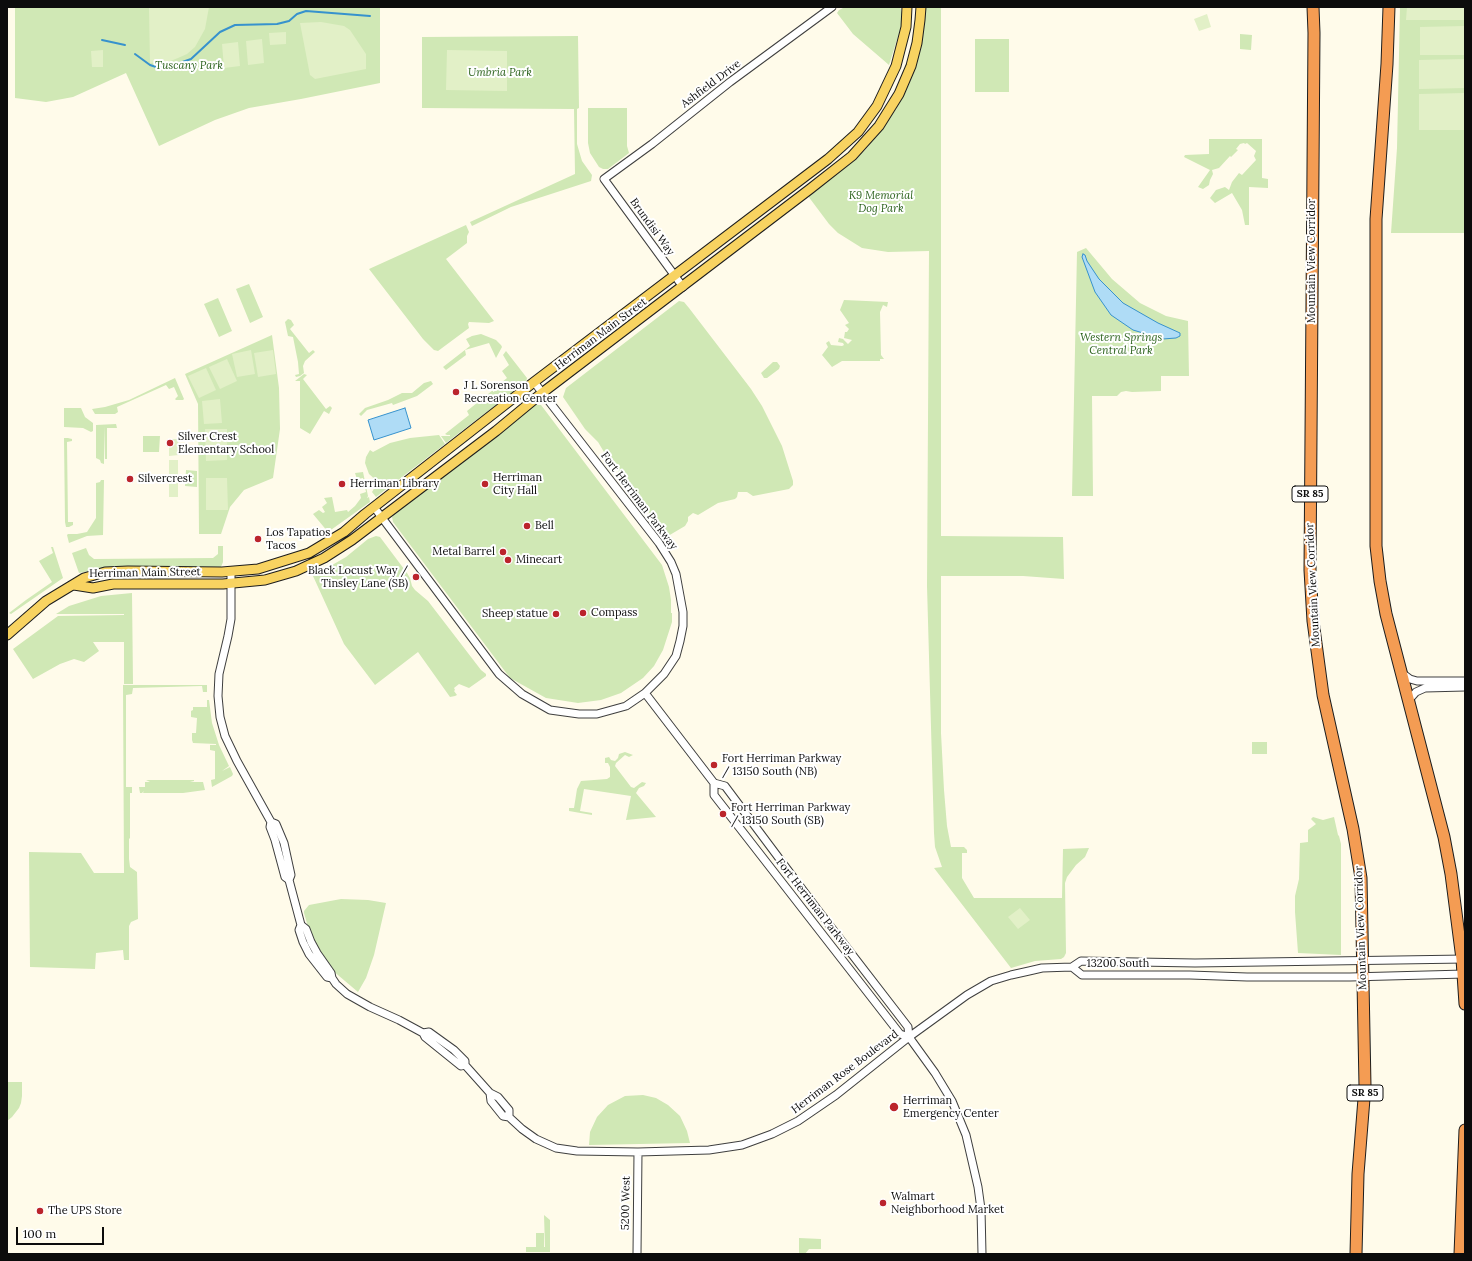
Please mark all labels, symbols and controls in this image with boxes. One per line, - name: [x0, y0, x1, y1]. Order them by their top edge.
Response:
- street label: Ashfield Drive: [679, 57, 743, 111]
- park label: Tuscany Park: [155, 59, 223, 73]
- park label: Umbria Park: [468, 66, 532, 80]
- park label: K9 Memorial Dog Park: [849, 189, 913, 215]
- street label: Brundisi Way: [627, 196, 677, 258]
- street label: Mountain View Corridor: [1305, 199, 1319, 323]
- street label: Herriman Main Street: [552, 295, 650, 373]
- park label: Western Springs Central Park: [1080, 331, 1162, 357]
- place label: J L Sorenson Recreation Center: [464, 379, 557, 405]
- marker: J L Sorenson Recreation Center: [451, 387, 461, 397]
- place label: Silver Crest Elementary School: [178, 430, 274, 456]
- marker: Silver Crest Elementary School: [165, 438, 175, 448]
- street label: Fort Herriman Parkway: [598, 449, 680, 553]
- place label: Herriman City Hall: [493, 471, 542, 497]
- place label: Silvercrest: [138, 472, 192, 486]
- marker: Silvercrest: [125, 474, 135, 484]
- place label: Herriman Library: [350, 477, 439, 491]
- marker: Herriman Library: [337, 479, 347, 489]
- marker: Herriman City Hall: [480, 479, 490, 489]
- road number: SR 85: [1292, 486, 1328, 502]
- place label: Bell: [535, 519, 554, 533]
- marker: Bell: [522, 521, 532, 531]
- street label: Mountain View Corridor: [1303, 523, 1323, 647]
- place label: Los Tapatios Tacos: [266, 526, 330, 552]
- marker: Los Tapatios Tacos: [253, 534, 263, 544]
- place label: Metal Barrel: [432, 545, 495, 559]
- marker: Metal Barrel: [498, 547, 508, 557]
- place label: Minecart: [516, 553, 562, 567]
- marker: Minecart: [503, 555, 513, 565]
- place label: Black Locust Way / Tinsley Lane (SB): [308, 564, 408, 590]
- street label: Herriman Main Street: [89, 565, 201, 581]
- marker: Black Locust Way / Tinsley Lane (SB): [411, 572, 421, 582]
- place label: Compass: [591, 606, 637, 620]
- place label: Sheep statue: [482, 607, 548, 621]
- marker: Compass: [578, 608, 588, 618]
- marker: Sheep statue: [551, 609, 561, 619]
- place label: Fort Herriman Parkway / 13150 South (NB): [722, 752, 841, 778]
- marker: Fort Herriman Parkway / 13150 South (NB): [709, 760, 719, 770]
- place label: Fort Herriman Parkway / 13150 South (SB): [731, 801, 850, 827]
- marker: Fort Herriman Parkway / 13150 South (SB): [718, 809, 728, 819]
- street label: Fort Herriman Parkway: [773, 856, 857, 958]
- street label: Mountain View Corridor: [1352, 866, 1370, 990]
- street label: 13200 South: [1087, 957, 1149, 971]
- street label: Herriman Rose Boulevard: [789, 1028, 901, 1116]
- road number: SR 85: [1347, 1085, 1383, 1101]
- place label: Herriman Emergency Center: [903, 1094, 999, 1120]
- marker: Herriman Emergency Center: [888, 1101, 900, 1113]
- street label: 5200 West: [619, 1176, 633, 1230]
- place label: Walmart Neighborhood Market: [891, 1190, 1004, 1216]
- marker: Walmart Neighborhood Market: [878, 1198, 888, 1208]
- place label: The UPS Store: [48, 1204, 122, 1218]
- marker: The UPS Store: [35, 1206, 45, 1216]
- scale bar: [18, 1219, 106, 1245]
- text: 100 m: [23, 1226, 56, 1241]

